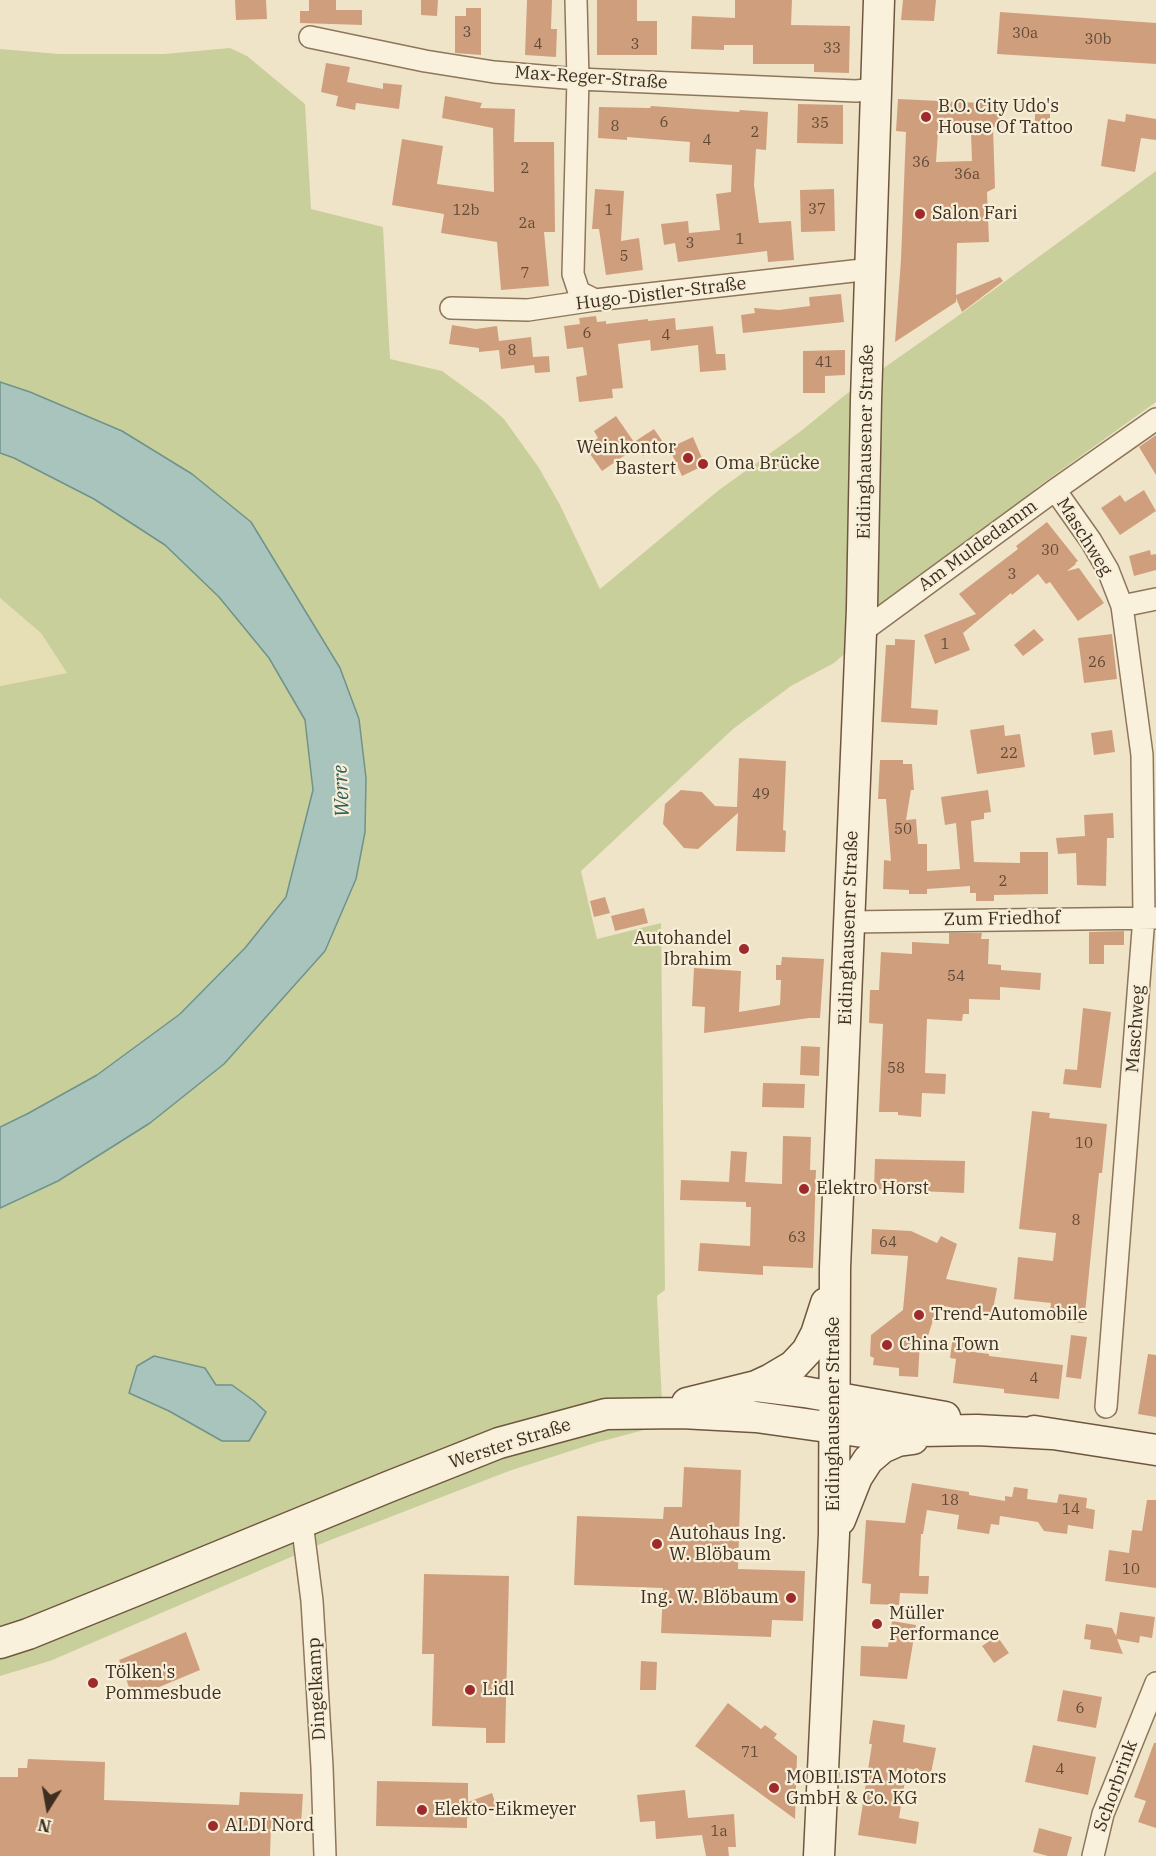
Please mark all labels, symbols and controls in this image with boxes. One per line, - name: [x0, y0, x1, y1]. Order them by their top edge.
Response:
- house number: 3: [463, 24, 471, 42]
- house number: 30a: [1012, 25, 1038, 43]
- house number: 30b: [1085, 31, 1111, 49]
- house number: 4: [534, 36, 542, 54]
- house number: 3: [631, 36, 639, 54]
- house number: 33: [823, 40, 841, 58]
- street label: Max-Reger-Straße: [514, 62, 668, 94]
- place label: B.O. City Udo's House Of Tattoo: [938, 96, 1073, 138]
- marker: B.O. City Udo's House Of Tattoo: [919, 110, 933, 124]
- house number: 6: [660, 114, 668, 132]
- house number: 35: [811, 115, 829, 133]
- house number: 8: [611, 118, 619, 136]
- house number: 2: [751, 124, 759, 142]
- house number: 4: [703, 132, 711, 150]
- house number: 36: [912, 154, 930, 172]
- house number: 2: [521, 160, 529, 178]
- house number: 36a: [954, 166, 980, 184]
- house number: 37: [808, 201, 826, 219]
- house number: 12b: [453, 202, 479, 220]
- house number: 1: [605, 202, 613, 220]
- place label: Salon Fari: [932, 203, 1018, 225]
- marker: Salon Fari: [913, 207, 927, 221]
- house number: 2a: [518, 215, 536, 233]
- house number: 1: [736, 231, 744, 249]
- house number: 3: [686, 235, 694, 253]
- house number: 5: [620, 248, 628, 266]
- house number: 7: [521, 265, 529, 283]
- street label: Hugo-Distler-Straße: [575, 273, 747, 315]
- house number: 6: [583, 325, 591, 343]
- house number: 4: [662, 327, 670, 345]
- house number: 8: [508, 342, 516, 360]
- street label: Eidinghausener Straße: [854, 344, 878, 540]
- house number: 41: [815, 354, 833, 372]
- place label: Weinkontor Bastert: [576, 437, 676, 480]
- marker: Weinkontor Bastert: [681, 451, 695, 465]
- place label: Oma Brücke: [715, 453, 820, 475]
- marker: Oma Brücke: [696, 457, 710, 471]
- street label: Maschweg: [1052, 494, 1116, 580]
- street label: Am Muldedamm: [914, 496, 1042, 596]
- house number: 30: [1041, 542, 1059, 560]
- house number: 3: [1008, 566, 1016, 584]
- house number: 1: [941, 636, 949, 654]
- house number: 26: [1088, 654, 1106, 672]
- house number: 22: [1000, 745, 1018, 763]
- water label: Werre: [329, 764, 355, 818]
- house number: 49: [752, 786, 770, 804]
- house number: 50: [894, 821, 912, 839]
- street label: Eidinghausener Straße: [835, 830, 863, 1026]
- house number: 2: [999, 873, 1007, 891]
- street label: Zum Friedhof: [944, 907, 1060, 931]
- place label: Autohandel Ibrahim: [634, 928, 732, 970]
- marker: Autohandel Ibrahim: [737, 942, 751, 956]
- house number: 54: [947, 968, 965, 986]
- street label: Maschweg: [1122, 984, 1150, 1074]
- house number: 58: [887, 1060, 905, 1078]
- house number: 10: [1075, 1135, 1093, 1153]
- place label: Elektro Horst: [816, 1178, 929, 1200]
- marker: Elektro Horst: [797, 1182, 811, 1196]
- house number: 8: [1072, 1212, 1080, 1230]
- house number: 63: [788, 1229, 806, 1247]
- house number: 64: [879, 1234, 897, 1252]
- place label: Trend-Automobile: [931, 1304, 1088, 1326]
- marker: Trend-Automobile: [912, 1308, 926, 1322]
- street label: Eidinghausener Straße: [823, 1317, 845, 1511]
- place label: China Town: [899, 1334, 1000, 1356]
- marker: China Town: [880, 1338, 894, 1352]
- house number: 4: [1030, 1370, 1038, 1388]
- street label: Werster Straße: [446, 1414, 574, 1474]
- house number: 18: [941, 1492, 959, 1510]
- house number: 14: [1062, 1501, 1080, 1519]
- place label: Autohaus Ing. W. Blöbaum: [669, 1523, 786, 1565]
- marker: Autohaus Ing. W. Blöbaum: [650, 1537, 664, 1551]
- house number: 10: [1122, 1561, 1140, 1579]
- place label: Ing. W. Blöbaum: [640, 1587, 779, 1609]
- marker: Ing. W. Blöbaum: [784, 1591, 798, 1605]
- place label: Müller Performance: [889, 1603, 999, 1646]
- marker: Müller Performance: [870, 1617, 884, 1631]
- street label: Dingelkamp: [304, 1637, 330, 1741]
- place label: Tölken's Pommesbude: [105, 1662, 221, 1704]
- marker: Tölken's Pommesbude: [86, 1676, 100, 1690]
- place label: Lidl: [482, 1679, 515, 1701]
- marker: Lidl: [463, 1683, 477, 1697]
- house number: 6: [1076, 1700, 1084, 1718]
- street label: Schorbrink: [1089, 1737, 1143, 1835]
- house number: 71: [741, 1744, 759, 1762]
- house number: 4: [1056, 1761, 1064, 1779]
- place label: MOBILISTA Motors GmbH & Co. KG: [786, 1767, 947, 1810]
- north arrow: [18, 1778, 78, 1838]
- marker: MOBILISTA Motors GmbH & Co. KG: [767, 1781, 781, 1795]
- place label: Elekto-Eikmeyer: [434, 1799, 576, 1821]
- marker: Elekto-Eikmeyer: [415, 1803, 429, 1817]
- text: N: [36, 1815, 53, 1837]
- place label: ALDI Nord: [225, 1815, 314, 1837]
- marker: ALDI Nord: [206, 1819, 220, 1833]
- house number: 1a: [710, 1823, 728, 1841]

